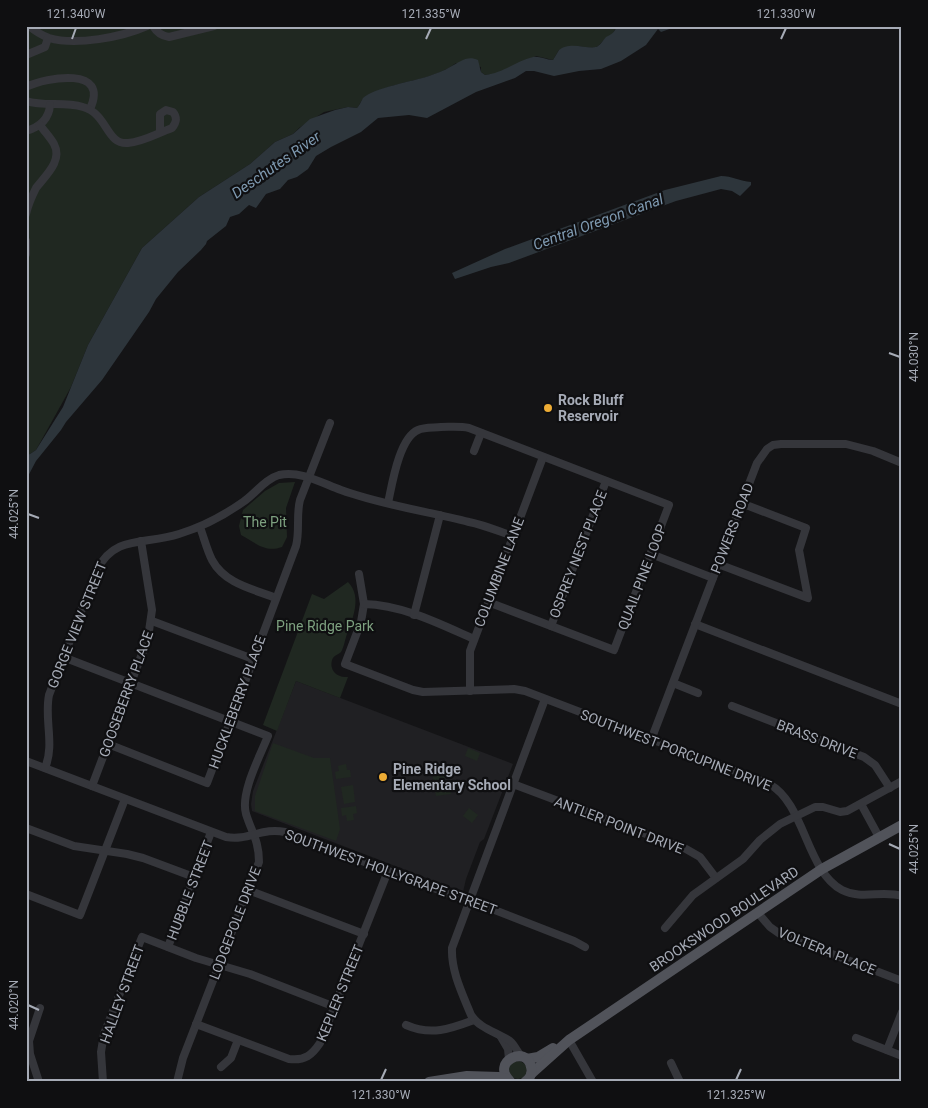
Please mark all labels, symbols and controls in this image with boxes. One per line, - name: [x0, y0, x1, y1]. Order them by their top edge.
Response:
- text: 121.340°W: [47, 7, 106, 21]
- text: 121.335°W: [402, 7, 461, 21]
- text: 121.330°W: [757, 7, 816, 21]
- water label: Deschutes River: [228, 127, 325, 202]
- water label: Central Oregon Canal: [530, 190, 666, 254]
- text: 44.030°N: [907, 332, 921, 382]
- place label: Rock Bluff Reservoir: [558, 392, 625, 424]
- marker: Rock Bluff Reservoir: [542, 402, 554, 414]
- street label: POWERS ROAD: [707, 480, 757, 576]
- street label: OSPREY NEST PLACE: [546, 488, 610, 620]
- text: 44.025°N: [7, 489, 21, 539]
- park label: The Pit: [243, 514, 287, 530]
- street label: COLUMBINE LANE: [471, 515, 527, 629]
- street label: QUAIL PINE LOOP: [615, 522, 670, 632]
- street label: GORGE VIEW STREET: [44, 559, 110, 691]
- park label: Pine Ridge Park: [276, 618, 375, 634]
- street label: GOOSEBERRY PLACE: [96, 629, 156, 759]
- street label: HUCKLEBERRY PLACE: [205, 633, 269, 771]
- street label: SOUTHWEST PORCUPINE DRIVE: [578, 706, 774, 794]
- street label: BRASS DRIVE: [774, 716, 860, 762]
- place label: Pine Ridge Elementary School: [393, 761, 511, 793]
- marker: Pine Ridge Elementary School: [377, 771, 389, 783]
- street label: ANTLER POINT DRIVE: [552, 793, 686, 857]
- text: 44.025°N: [907, 824, 921, 874]
- street label: SOUTHWEST HOLLYGRAPE STREET: [283, 826, 500, 918]
- street label: HUBBLE STREET: [164, 837, 217, 942]
- street label: BROOKSWOOD BOULEVARD: [646, 863, 802, 975]
- street label: LODGEPOLE DRIVE: [206, 864, 264, 982]
- street label: VOLTERA PLACE: [776, 924, 878, 978]
- street label: HALLEY STREET: [97, 942, 147, 1046]
- street label: KEPLER STREET: [313, 942, 367, 1044]
- text: 44.020°N: [7, 980, 21, 1030]
- text: 121.330°W: [352, 1088, 411, 1102]
- text: 121.325°W: [707, 1088, 766, 1102]

